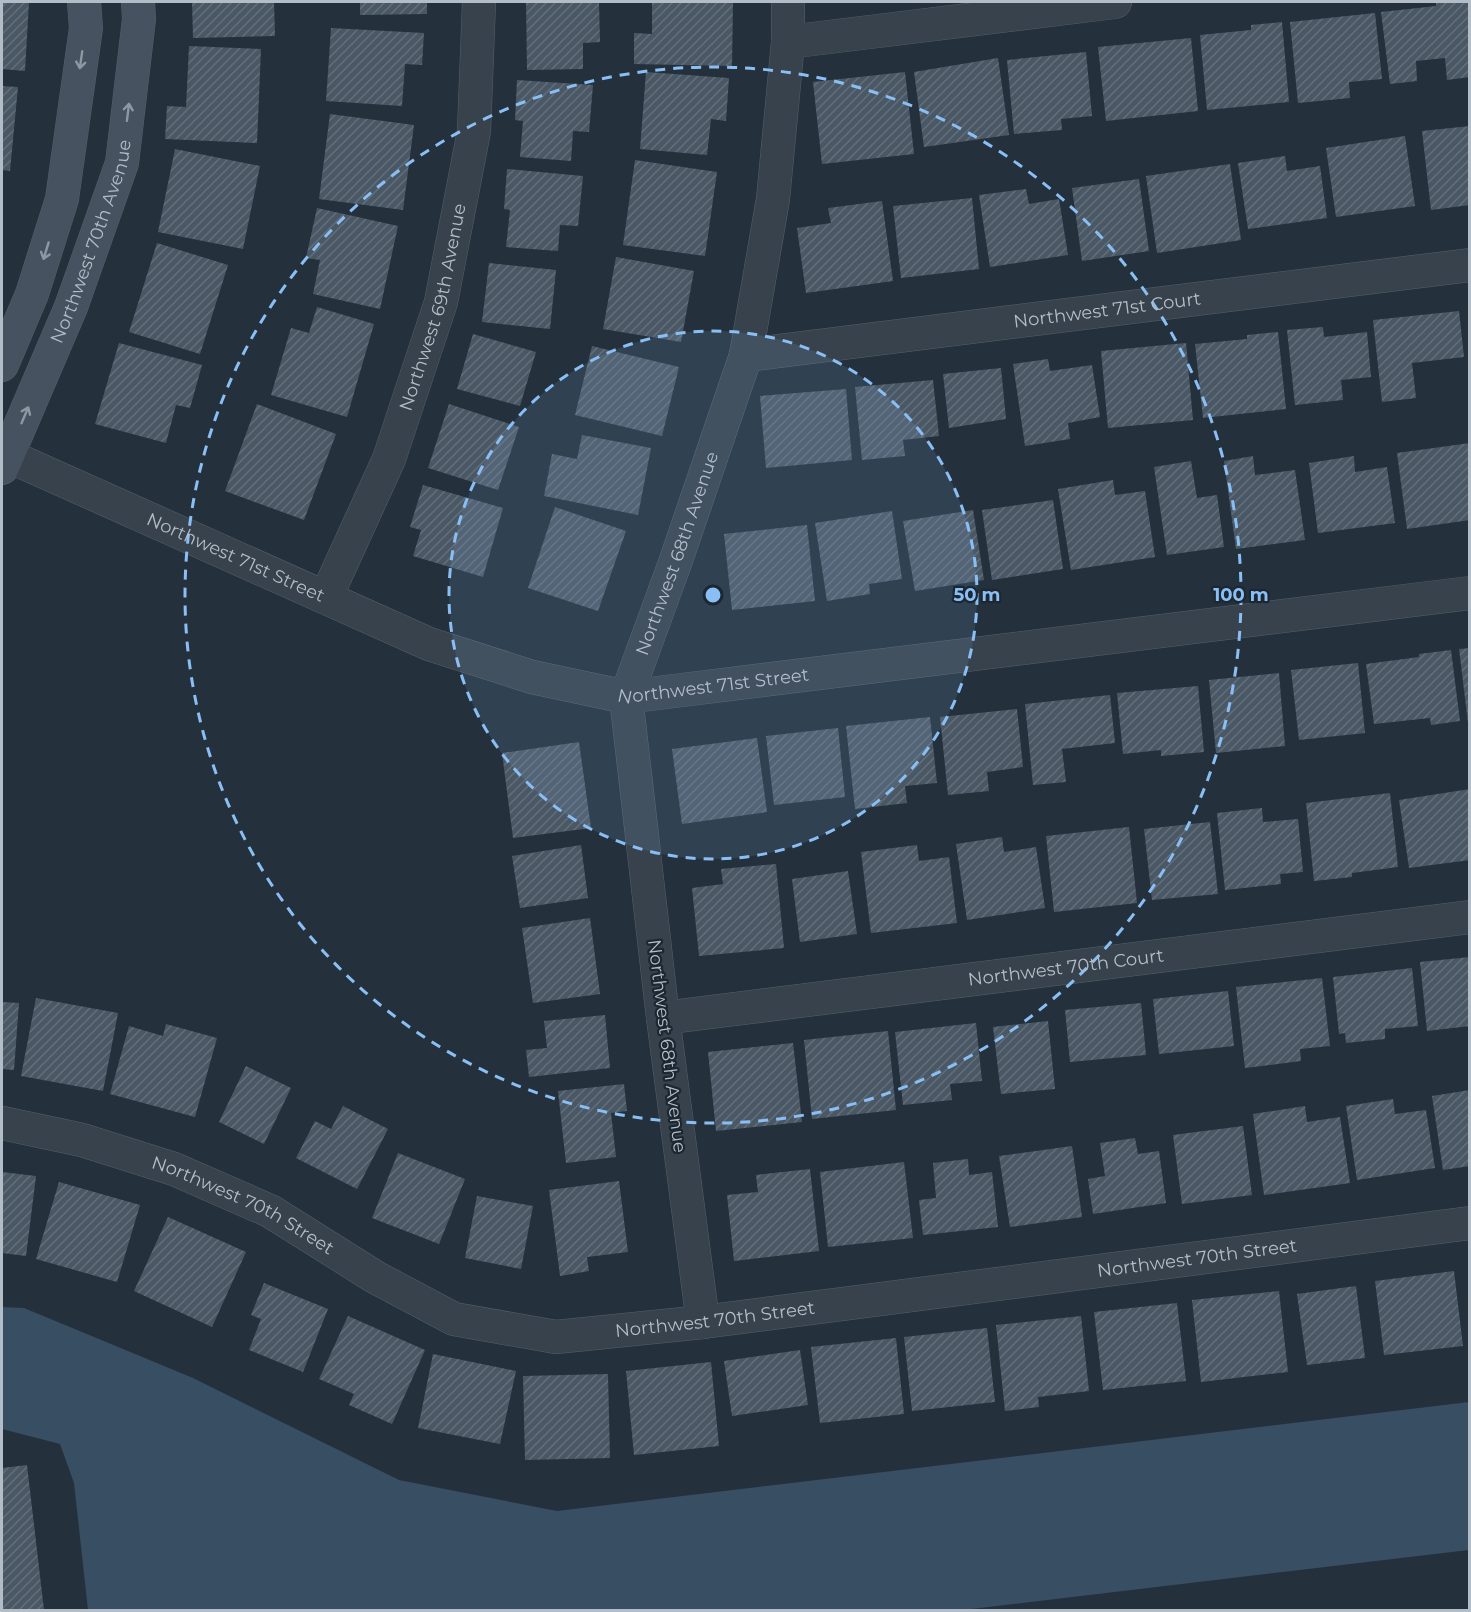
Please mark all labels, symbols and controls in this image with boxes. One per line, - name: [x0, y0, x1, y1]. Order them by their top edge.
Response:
- one-way arrow: [76, 49, 87, 69]
- one-way arrow: [123, 103, 134, 123]
- street label: Northwest 70th Avenue: [46, 138, 136, 347]
- street label: Northwest 69th Avenue: [395, 202, 471, 414]
- one-way arrow: [40, 241, 51, 260]
- street label: Northwest 71st Court: [1012, 288, 1202, 333]
- one-way arrow: [20, 406, 31, 424]
- street label: Northwest 68th Avenue: [631, 449, 723, 659]
- street label: Northwest 71st Street: [143, 508, 328, 607]
- text: 50 m: [954, 584, 1000, 606]
- text: 100 m: [1213, 584, 1269, 606]
- centre of rings: [703, 585, 723, 605]
- street label: Northwest 71st Street: [616, 664, 810, 709]
- street label: Northwest 68th Avenue: [643, 938, 691, 1154]
- street label: Northwest 70th Court: [967, 944, 1165, 991]
- street label: Northwest 70th Street: [149, 1152, 338, 1259]
- street label: Northwest 70th Street: [1096, 1234, 1298, 1282]
- street label: Northwest 70th Street: [614, 1297, 816, 1342]

